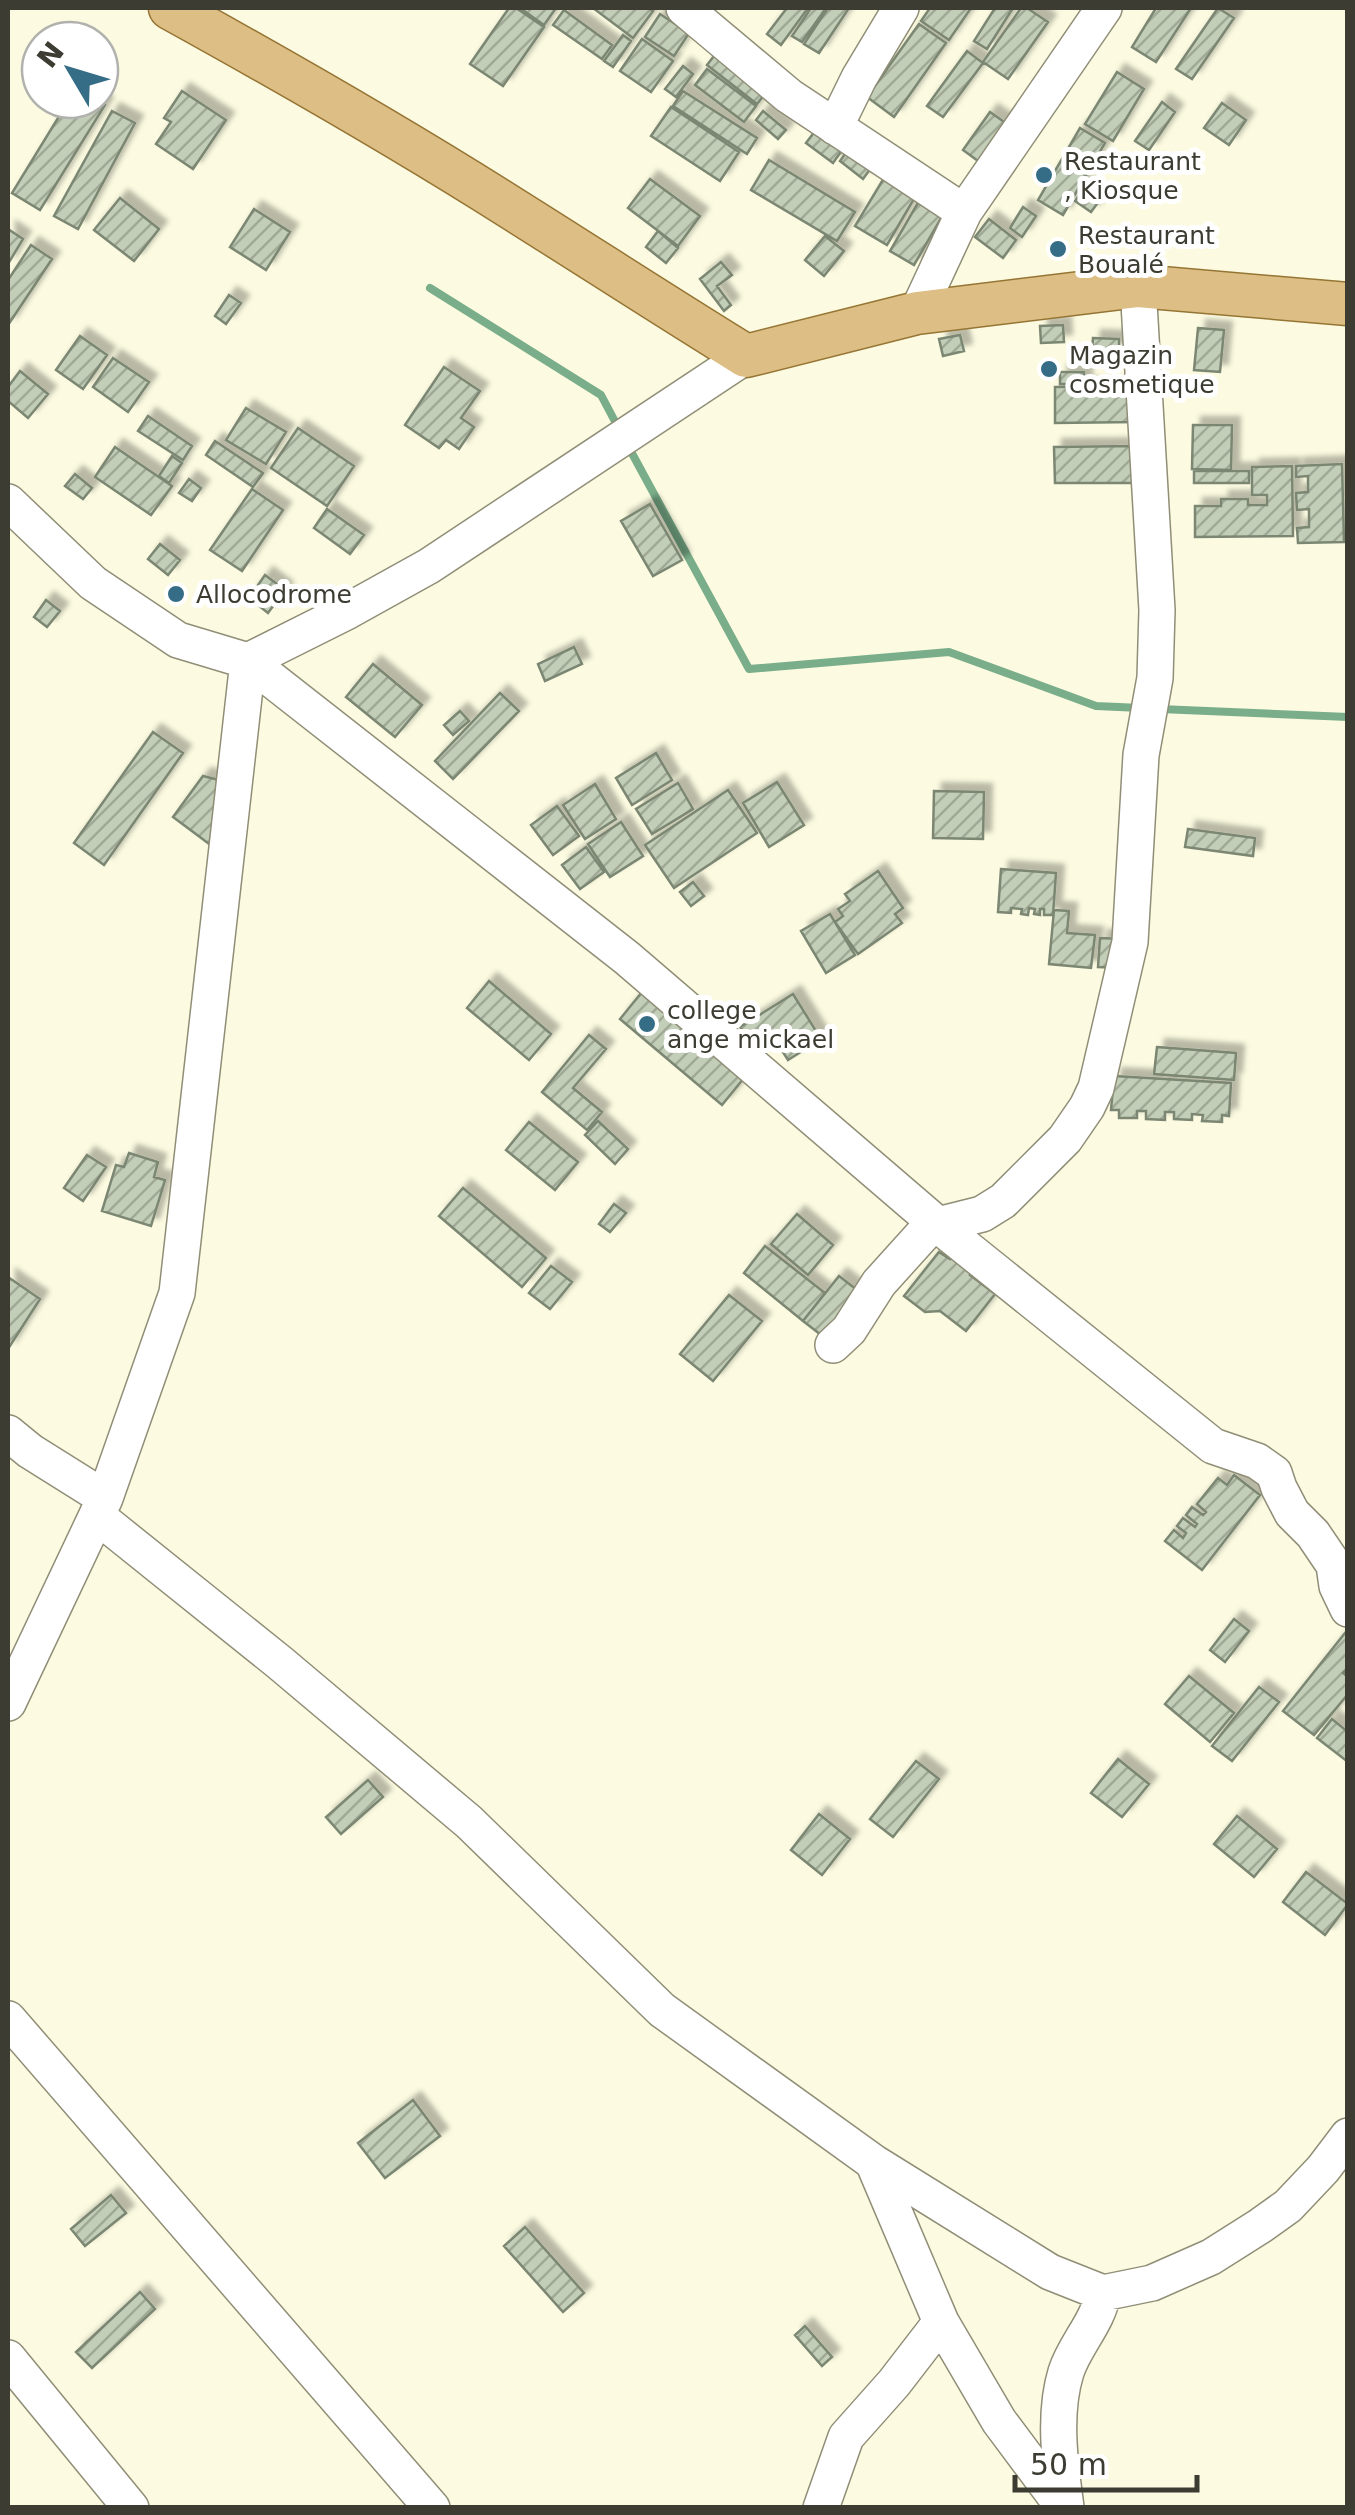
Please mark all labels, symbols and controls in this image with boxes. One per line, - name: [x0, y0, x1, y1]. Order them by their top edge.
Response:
- north arrow: [20, 20, 120, 120]
- text: N: [30, 36, 71, 74]
- place label: Restaurant , Kiosque: [1064, 147, 1201, 205]
- marker: Restaurant , Kiosque: [1033, 164, 1055, 186]
- place label: Restaurant Boualé: [1078, 221, 1215, 279]
- marker: Restaurant Boualé: [1047, 238, 1069, 260]
- place label: Magazin cosmetique: [1069, 341, 1215, 399]
- marker: Magazin cosmetique: [1038, 358, 1060, 380]
- place label: Allocodrome: [196, 580, 352, 609]
- marker: Allocodrome: [165, 583, 187, 605]
- place label: college ange mickael: [667, 996, 834, 1054]
- marker: college ange mickael: [636, 1013, 658, 1035]
- scale bar: [1015, 2430, 1198, 2492]
- text: 50 m: [1030, 2447, 1107, 2482]

